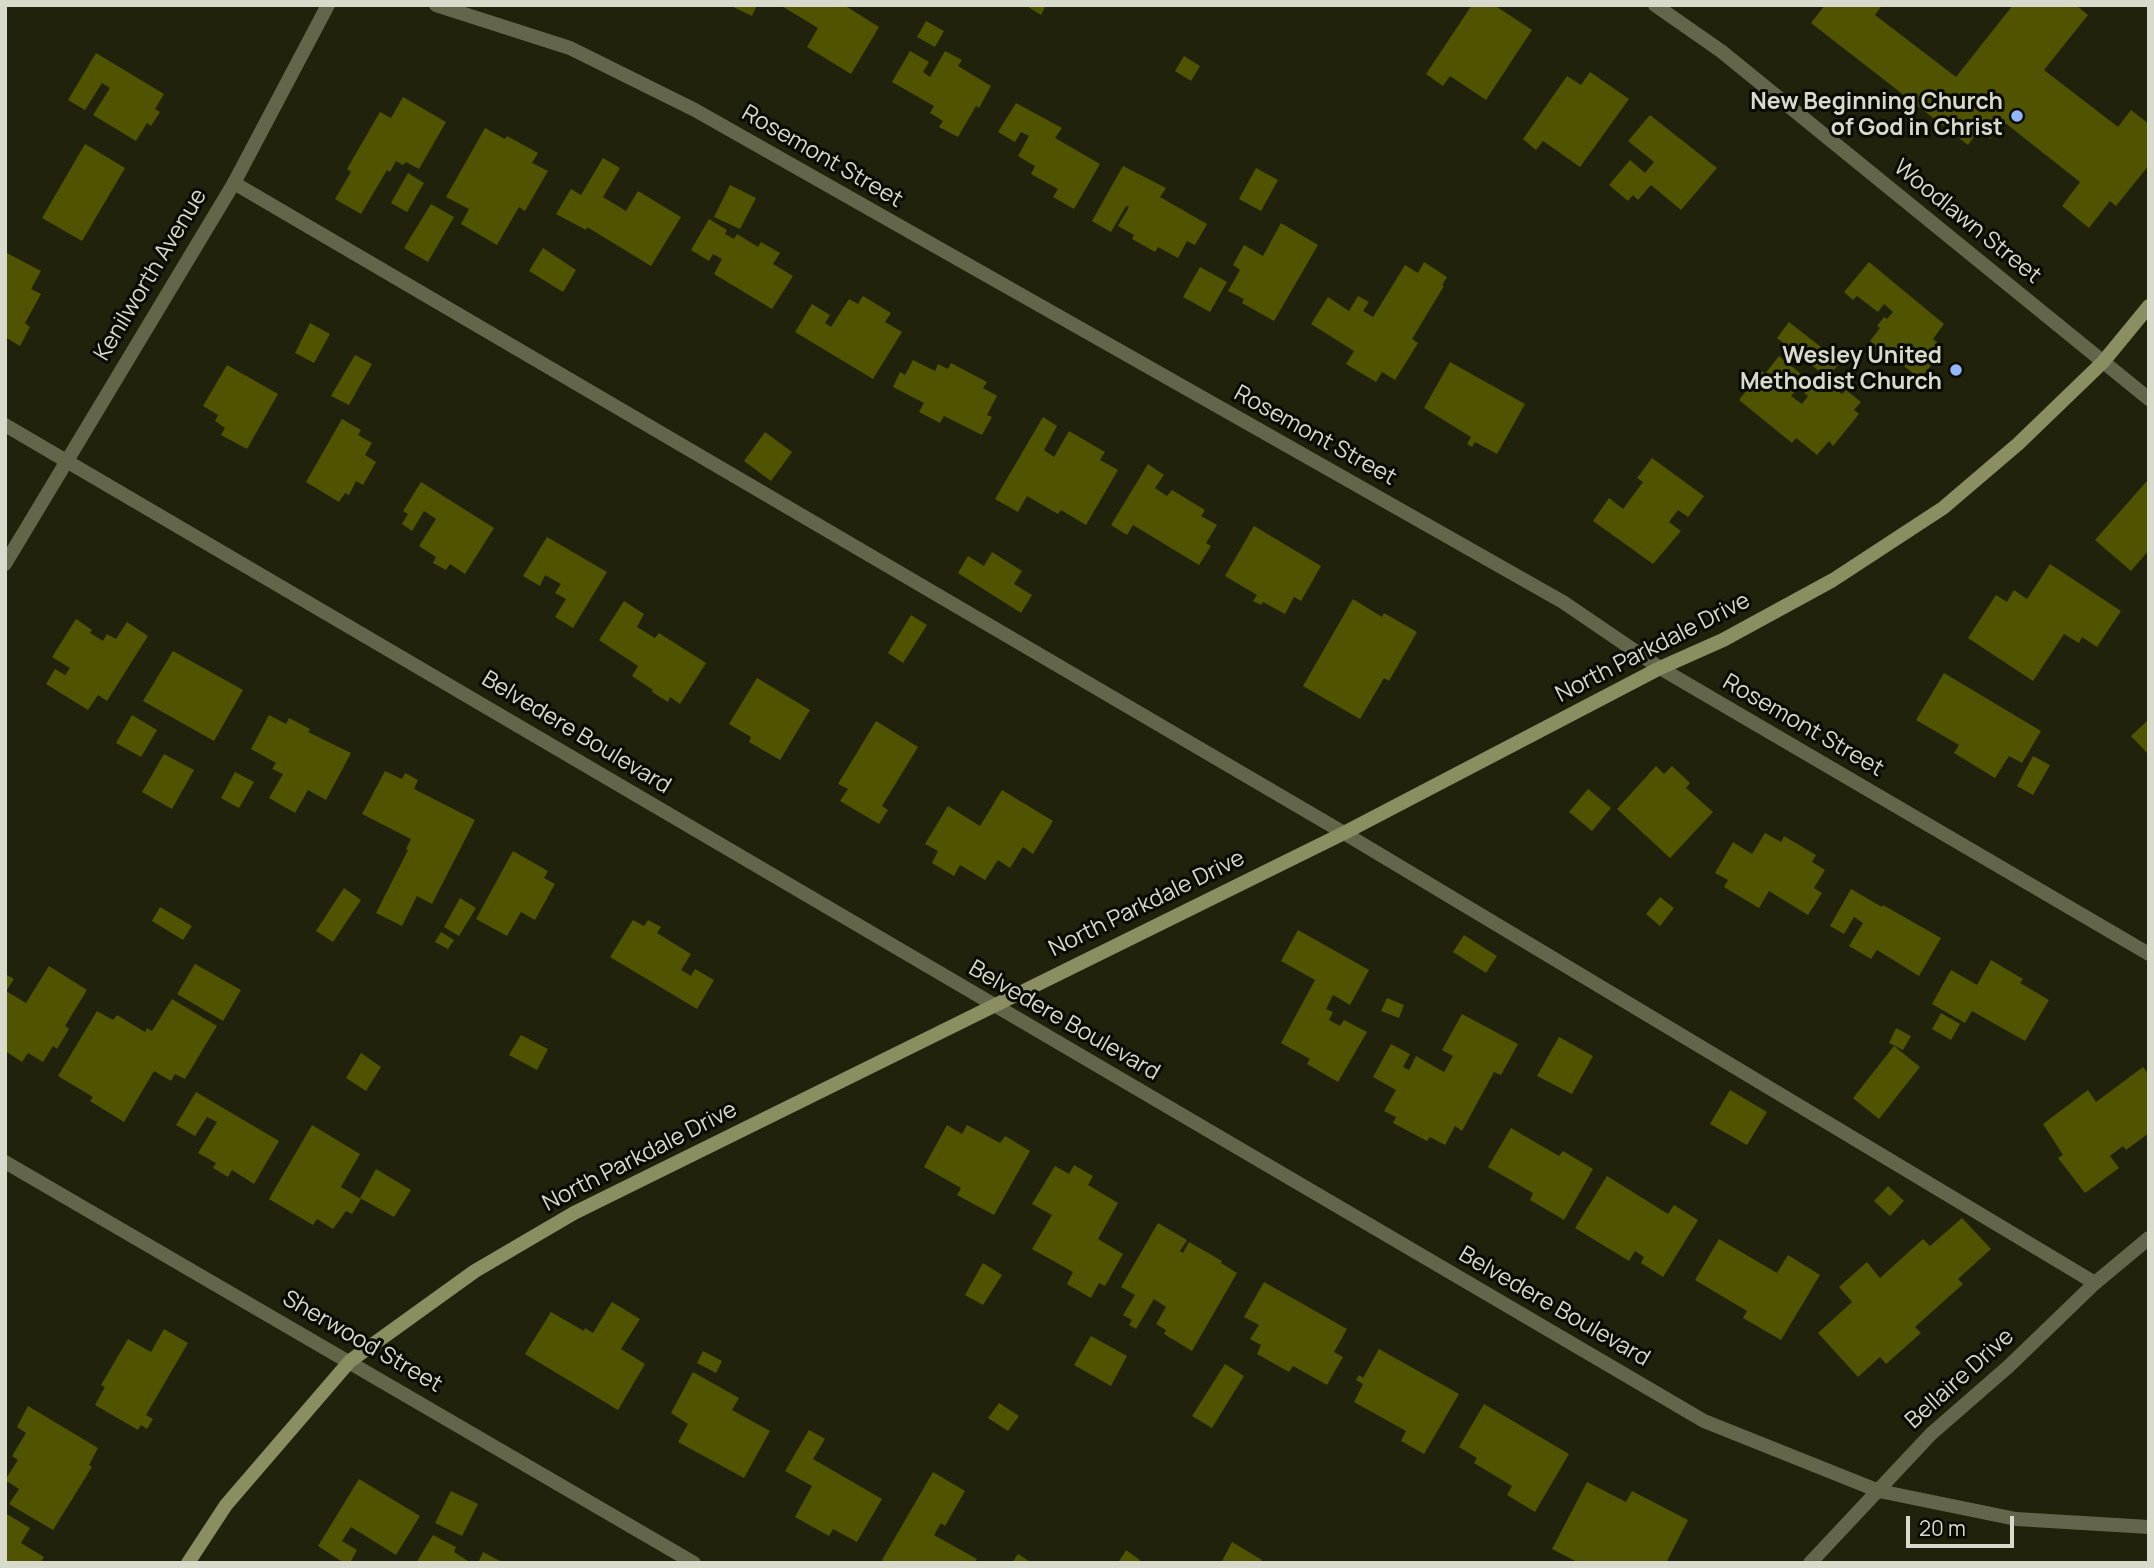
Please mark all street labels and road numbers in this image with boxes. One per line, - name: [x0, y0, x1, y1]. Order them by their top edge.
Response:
- street label: Rosemont Street: [737, 100, 907, 214]
- street label: Woodlawn Street: [1888, 154, 2046, 290]
- street label: Kenilworth Avenue: [89, 184, 213, 366]
- street label: Rosemont Street: [1229, 380, 1401, 492]
- street label: North Parkdale Drive: [1551, 587, 1755, 709]
- street label: Belvedere Boulevard: [476, 666, 676, 800]
- street label: Rosemont Street: [1718, 669, 1888, 783]
- street label: North Parkdale Drive: [1045, 845, 1249, 963]
- street label: Belvedere Boulevard: [964, 955, 1164, 1087]
- street label: North Parkdale Drive: [538, 1096, 742, 1218]
- street label: Belvedere Boulevard: [1454, 1241, 1654, 1373]
- street label: Sherwood Street: [277, 1285, 447, 1399]
- street label: Bellaire Drive: [1900, 1323, 2020, 1435]

